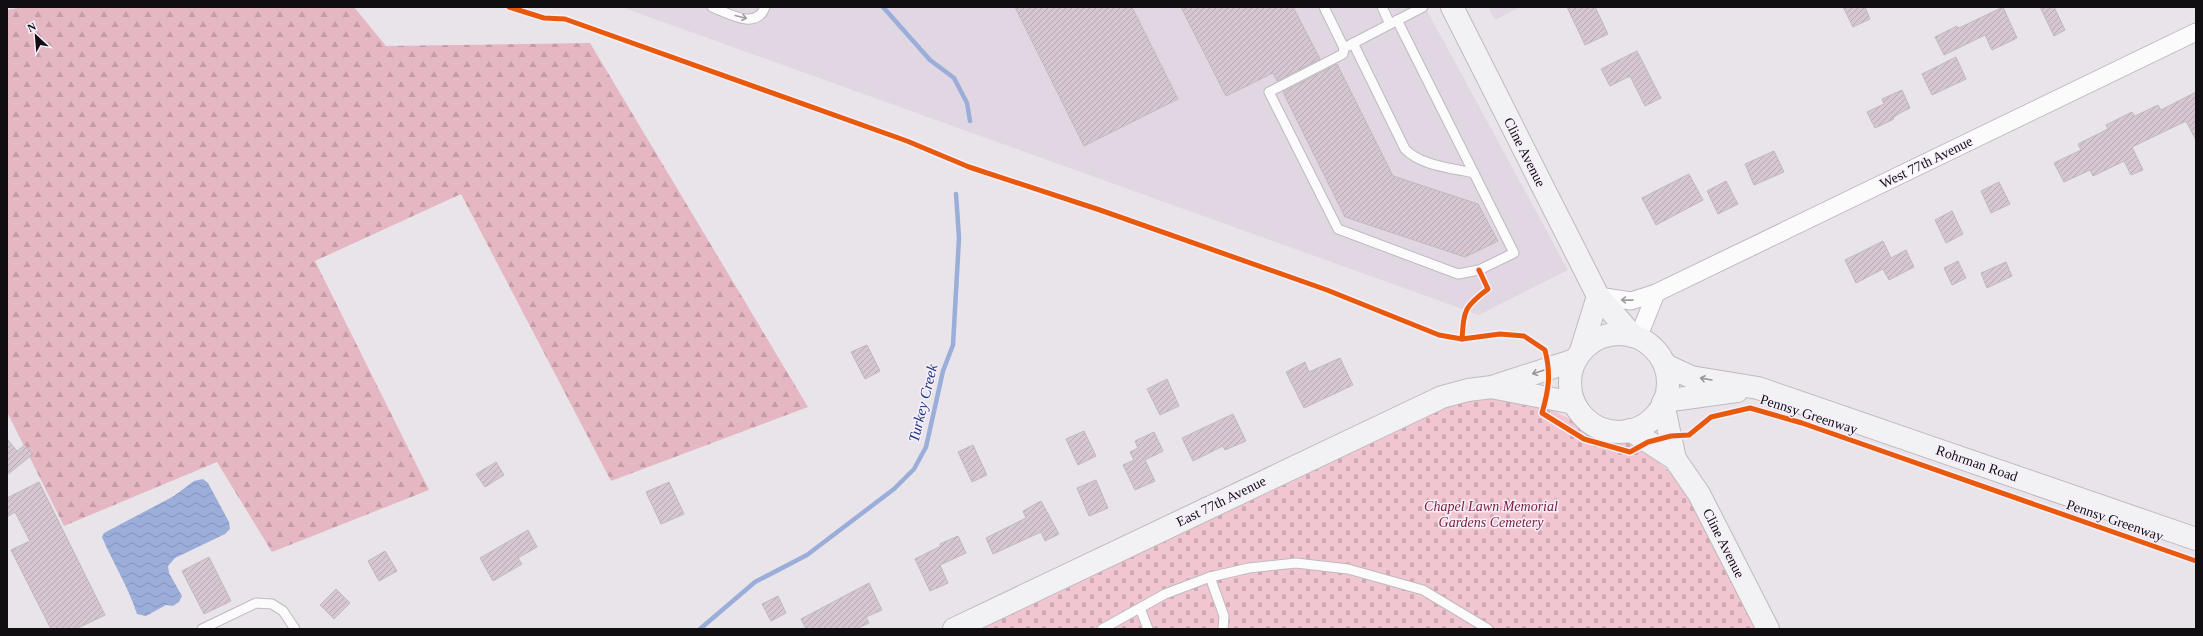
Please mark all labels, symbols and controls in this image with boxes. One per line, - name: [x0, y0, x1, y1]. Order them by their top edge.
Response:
- one-way arrow: [734, 14, 747, 22]
- north arrow: [16, 16, 56, 56]
- text: N: [25, 20, 38, 34]
- street label: Cline Avenue: [1501, 115, 1548, 189]
- street label: West 77th Avenue: [1877, 134, 1975, 191]
- one-way arrow: [1621, 296, 1634, 304]
- water label: Turkey Creek: [906, 362, 941, 444]
- one-way arrow: [1532, 369, 1544, 377]
- one-way arrow: [1700, 375, 1713, 383]
- street label: Pennsy Greenway: [1758, 392, 1859, 437]
- street label: Rohrman Road: [1934, 443, 2020, 484]
- street label: East 77th Avenue: [1174, 473, 1268, 530]
- street label: Pennsy Greenway: [2064, 497, 2165, 544]
- park label: Chapel Lawn Memorial Gardens Cemetery: [1424, 499, 1558, 530]
- street label: Cline Avenue: [1700, 506, 1747, 580]

